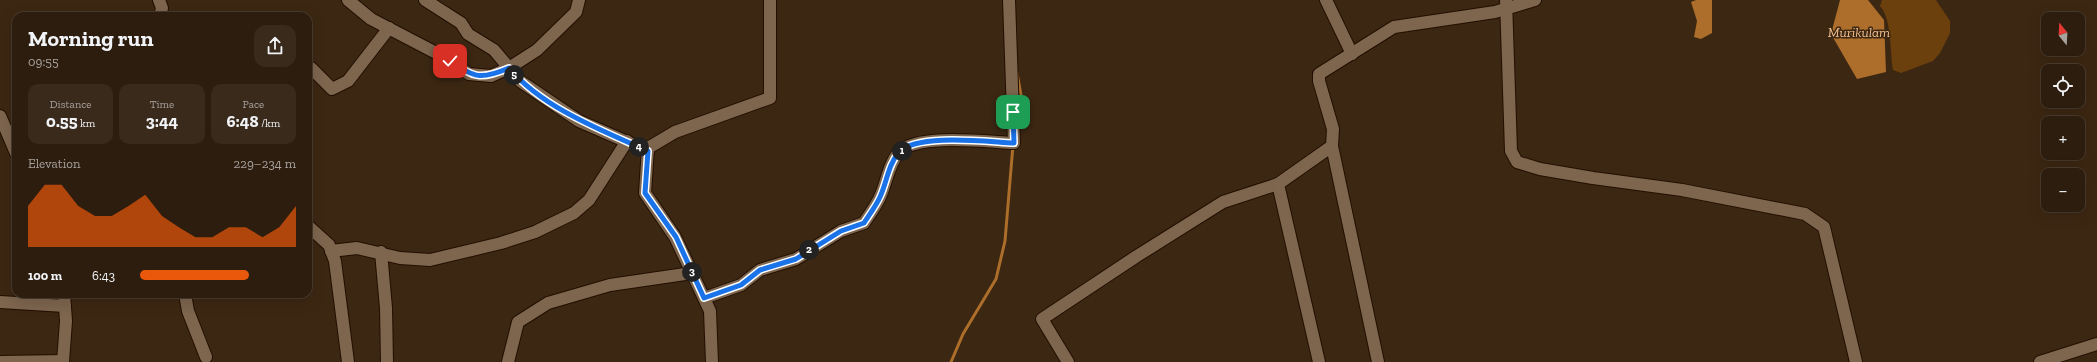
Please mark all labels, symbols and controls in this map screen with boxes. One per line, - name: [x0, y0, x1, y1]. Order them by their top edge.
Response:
- north arrow: [2041, 12, 2085, 56]
- map controls: [2041, 12, 2085, 212]
- water label: Murikulam: [1828, 24, 1890, 41]
- text: Morning run: [28, 25, 154, 52]
- button: share: [254, 25, 296, 67]
- pin: [433, 44, 467, 78]
- icon: check: [439, 50, 461, 72]
- text: 09:55: [28, 54, 59, 69]
- button: locate: [2041, 64, 2085, 108]
- pin: 5: [504, 65, 524, 85]
- text: 5: [511, 68, 517, 81]
- pin: [996, 95, 1030, 129]
- text: Distance: [50, 98, 91, 111]
- text: Time: [150, 98, 174, 111]
- text: Pace: [242, 98, 264, 111]
- icon: arrive: [1002, 101, 1024, 123]
- text: 0.55: [46, 111, 78, 131]
- text: 3:44: [146, 111, 178, 131]
- text: 6:48: [227, 111, 259, 131]
- button: +: [2041, 116, 2085, 160]
- text: km: [78, 117, 95, 130]
- text: /km: [259, 117, 280, 130]
- pin: 4: [629, 137, 649, 157]
- text: 4: [636, 140, 642, 153]
- pin: 1: [892, 141, 912, 161]
- text: 1: [900, 144, 904, 157]
- text: Elevation: [28, 156, 80, 171]
- text: 229–234 m: [234, 156, 296, 171]
- button: −: [2041, 168, 2085, 212]
- pin: 2: [799, 240, 819, 260]
- text: 2: [806, 243, 812, 256]
- pin: 3: [682, 262, 702, 282]
- text: 3: [689, 265, 695, 278]
- text: 100 m: [28, 268, 62, 283]
- text: 6:43: [92, 268, 115, 283]

